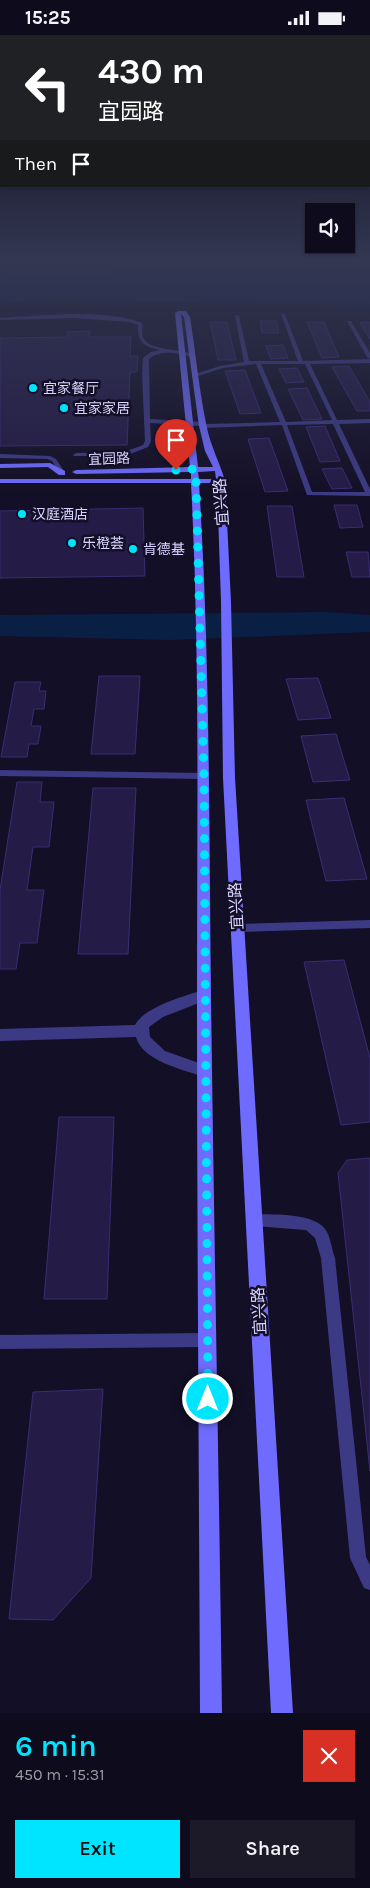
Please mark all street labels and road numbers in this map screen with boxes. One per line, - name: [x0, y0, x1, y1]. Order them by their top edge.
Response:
- street label: 宜园路: [88, 450, 130, 468]
- street label: 宜兴路: [210, 477, 232, 527]
- street label: 宜兴路: [225, 882, 247, 930]
- street label: 宜兴路: [248, 1287, 270, 1335]

